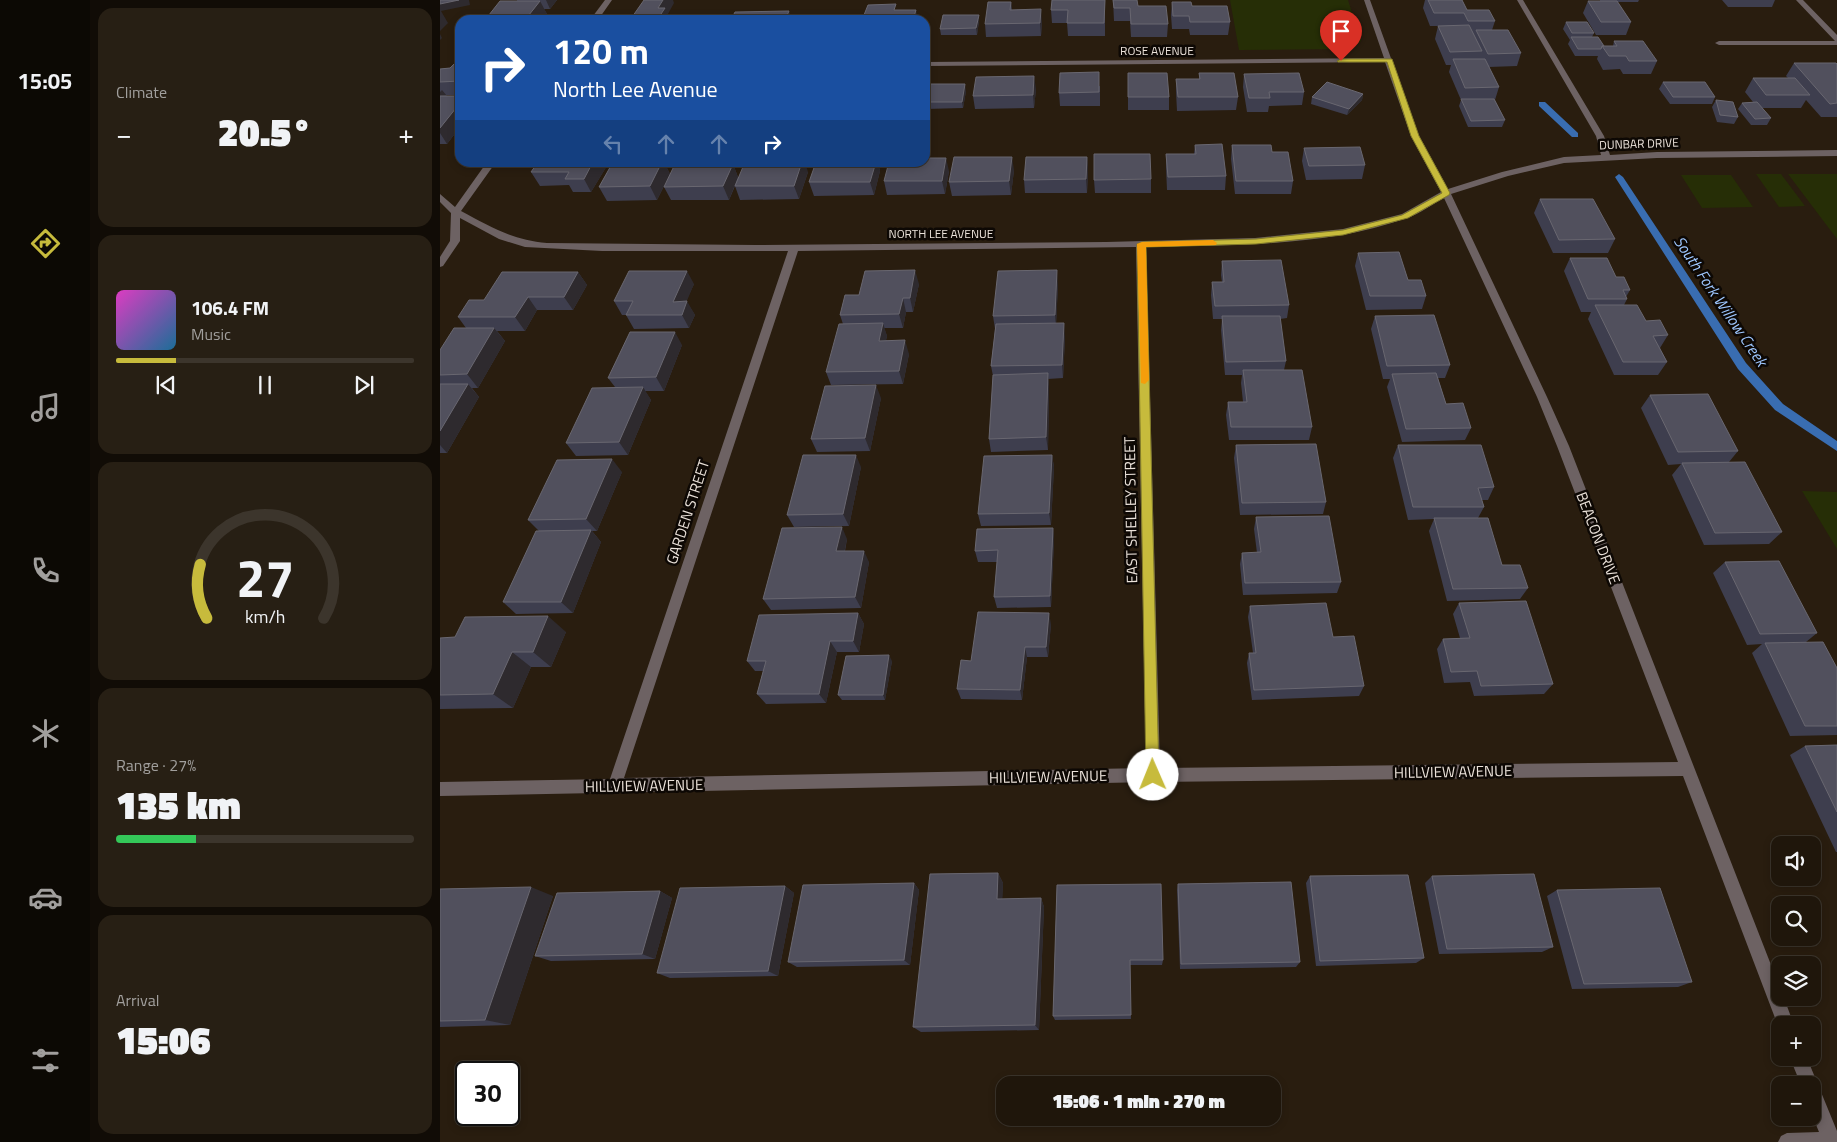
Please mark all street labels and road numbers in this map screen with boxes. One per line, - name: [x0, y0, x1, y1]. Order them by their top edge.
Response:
- street label: ROSE AVENUE: [1120, 41, 1194, 60]
- street label: DUNBAR DRIVE: [1599, 133, 1680, 154]
- street label: NORTH LEE AVENUE: [889, 224, 994, 243]
- street label: EAST SHELLEY STREET: [1118, 436, 1143, 584]
- street label: GARDEN STREET: [660, 457, 715, 567]
- street label: BEACON DRIVE: [1570, 488, 1627, 587]
- street label: HILLVIEW AVENUE: [1394, 759, 1512, 784]
- street label: HILLVIEW AVENUE: [989, 764, 1107, 789]
- street label: HILLVIEW AVENUE: [585, 773, 703, 798]

